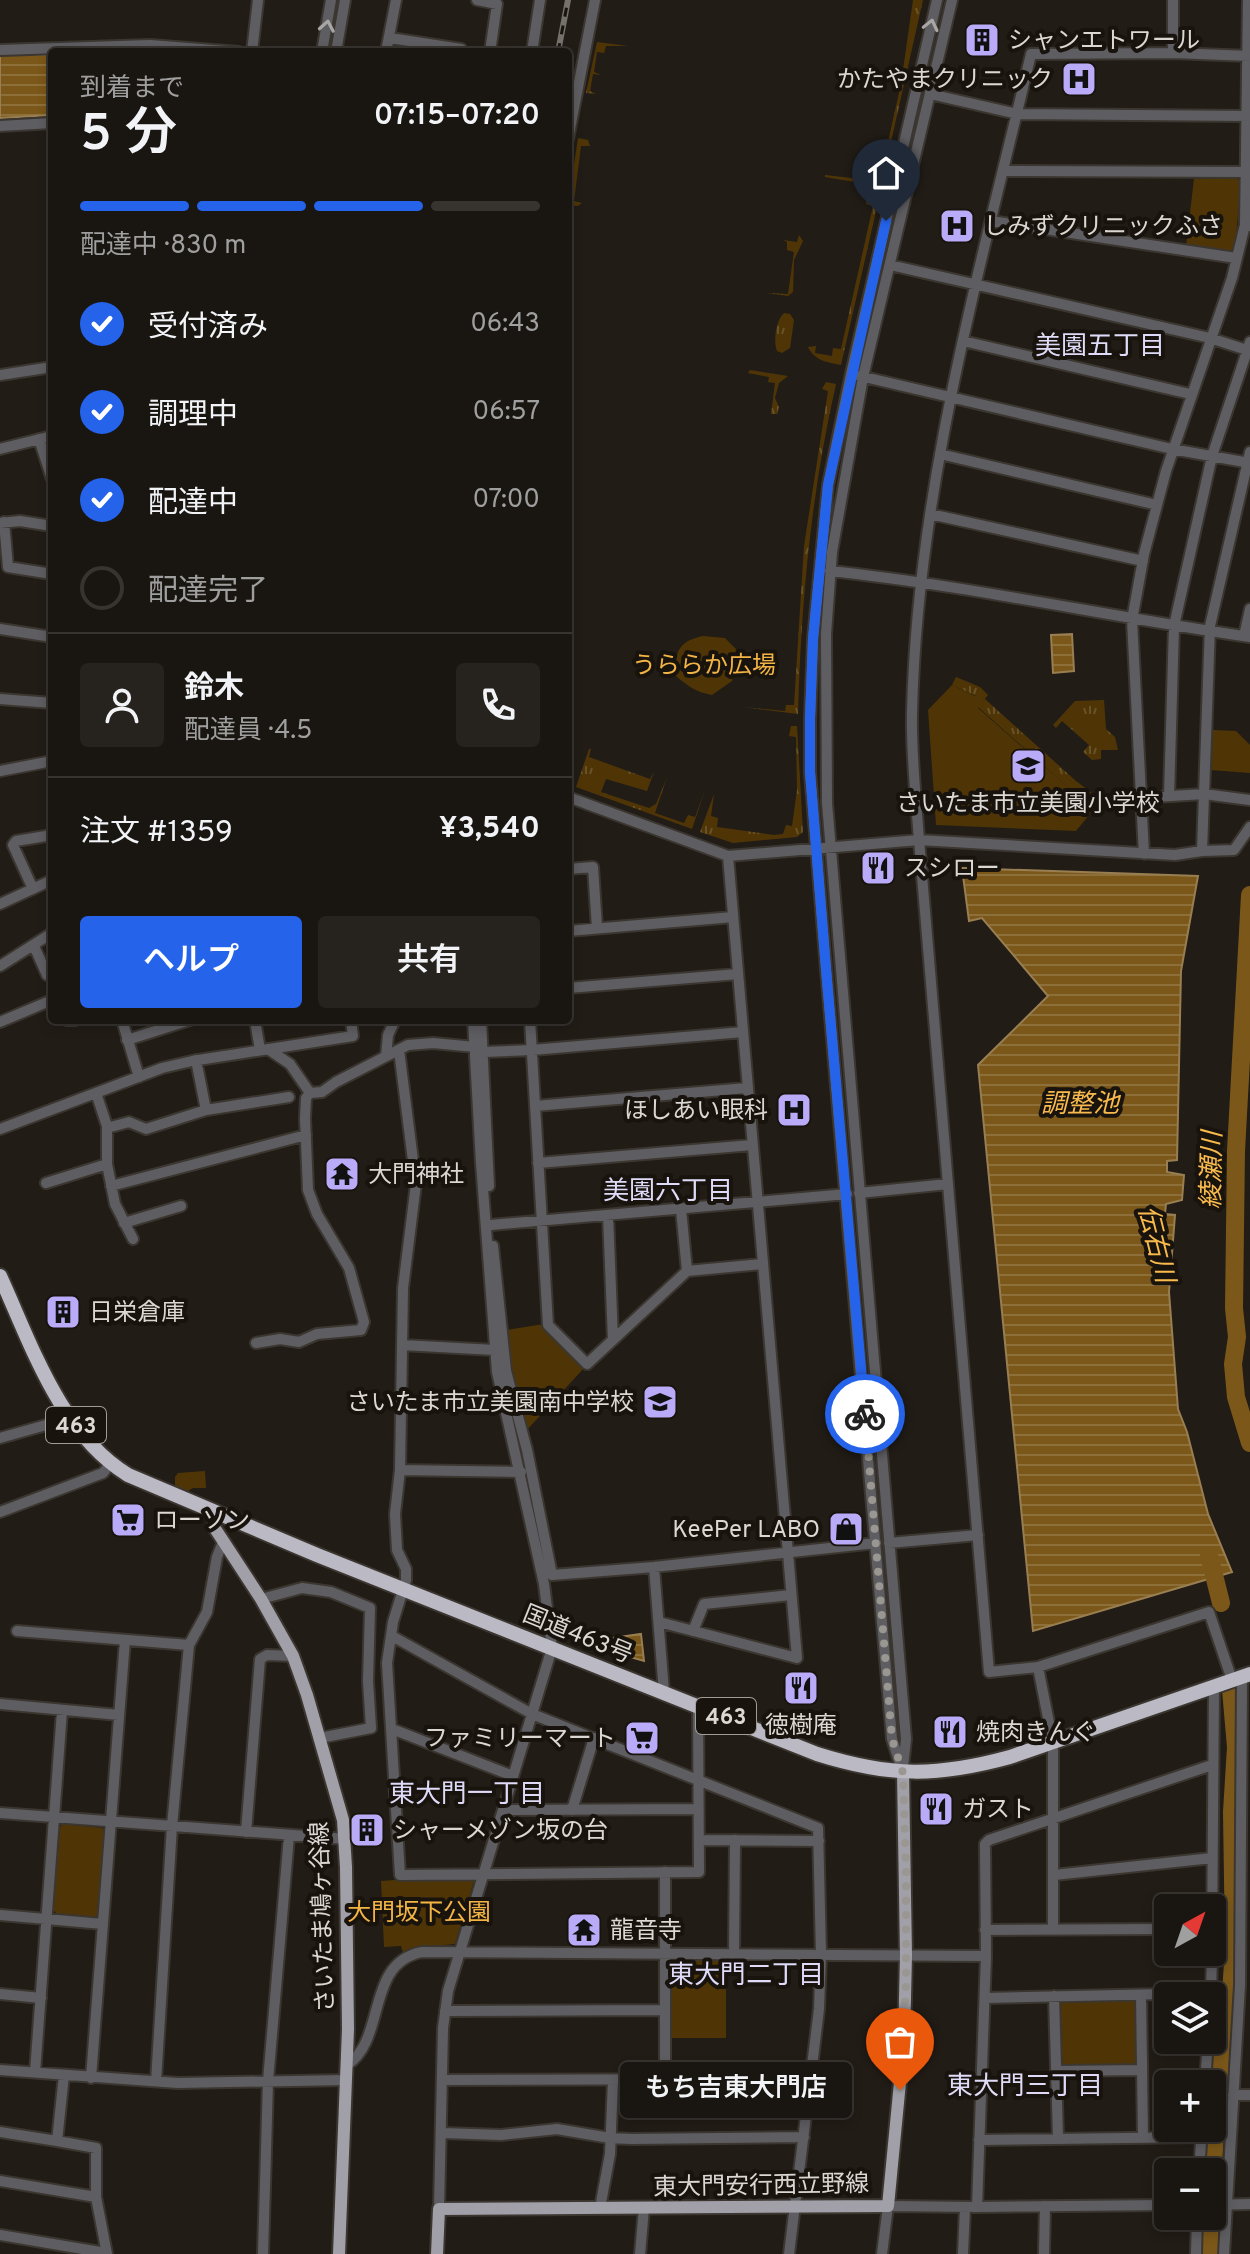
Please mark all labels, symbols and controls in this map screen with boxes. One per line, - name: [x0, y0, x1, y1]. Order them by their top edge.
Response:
- one-way arrow: [317, 19, 334, 33]
- one-way arrow: [922, 19, 939, 32]
- building icon: シャンエトワール: [963, 21, 1001, 59]
- place label: シャンエトワール: [1008, 27, 1200, 57]
- hospital icon: かたやまクリニック: [1060, 60, 1098, 98]
- place label: かたやまクリニック: [837, 66, 1053, 96]
- text: 到着まで: [80, 73, 184, 106]
- text: 07:15–07:20: [374, 98, 540, 135]
- text: 5 分: [80, 103, 177, 169]
- pin: [852, 139, 920, 221]
- icon: home: [864, 151, 908, 195]
- hospital icon: しみずクリニックふさ: [938, 207, 976, 245]
- place label: しみずクリニックふさ: [983, 213, 1223, 243]
- text: 配達中 · 830 m: [80, 230, 246, 263]
- icon: check: [80, 302, 124, 346]
- text: 06:43: [470, 308, 540, 341]
- text: 受付済み: [148, 310, 268, 347]
- district label: 美園五丁目: [1035, 331, 1165, 364]
- icon: check: [80, 390, 124, 434]
- text: 06:57: [472, 396, 540, 429]
- text: 調理中: [148, 398, 238, 435]
- icon: check: [80, 478, 124, 522]
- text: 07:00: [473, 484, 540, 517]
- text: 配達中: [148, 486, 238, 523]
- text: 配達完了: [148, 574, 268, 611]
- park label: うららか広場: [632, 652, 776, 682]
- button: person: [80, 663, 164, 747]
- button: phone: [456, 663, 540, 747]
- text: 鈴木: [184, 671, 244, 708]
- text: 配達員 · 4.5: [184, 715, 312, 748]
- school or university icon: さいたま市立美園小学校: [1009, 747, 1047, 785]
- place label: さいたま市立美園小学校: [896, 790, 1160, 820]
- text: ¥3,540: [439, 811, 540, 848]
- text: 注文 #1359: [80, 815, 233, 852]
- restaurant icon: スシロー: [859, 849, 897, 887]
- place label: スシロー: [904, 855, 1000, 885]
- button: ヘルプ: [80, 916, 302, 1008]
- button: 共有: [318, 916, 540, 1008]
- water label: 調整池: [1041, 1089, 1122, 1122]
- hospital icon: ほしあい眼科: [775, 1091, 813, 1129]
- place label: ほしあい眼科: [624, 1097, 768, 1127]
- water label: 綾瀬川: [1196, 1128, 1231, 1209]
- temple icon: 大門神社: [323, 1155, 361, 1193]
- place label: 大門神社: [368, 1161, 464, 1191]
- district label: 美園六丁目: [603, 1176, 733, 1209]
- water label: 伝右川: [1129, 1203, 1181, 1289]
- building icon: 日栄倉庫: [44, 1293, 82, 1331]
- place label: 日栄倉庫: [89, 1299, 185, 1329]
- courier: [825, 1374, 905, 1454]
- school or university icon: さいたま市立美園南中学校: [641, 1383, 679, 1421]
- place label: さいたま市立美園南中学校: [347, 1389, 634, 1419]
- icon: bike: [843, 1392, 887, 1436]
- road number: 463: [46, 1407, 106, 1443]
- supermarket icon: ローソン: [109, 1501, 147, 1539]
- place label: ローソン: [154, 1507, 250, 1537]
- shop icon: KeePer LABO: [827, 1510, 865, 1548]
- place label: KeePer LABO: [672, 1516, 820, 1546]
- street label: 国道463号: [518, 1600, 637, 1671]
- restaurant icon: 徳樹庵: [782, 1669, 820, 1707]
- road number: 463: [696, 1698, 756, 1734]
- place label: 徳樹庵: [765, 1712, 837, 1742]
- restaurant icon: 焼肉きんぐ: [931, 1713, 969, 1751]
- supermarket icon: ファミリーマート: [623, 1719, 661, 1757]
- place label: 焼肉きんぐ: [976, 1719, 1096, 1749]
- place label: ファミリーマート: [424, 1725, 616, 1755]
- district label: 東大門一丁目: [389, 1779, 545, 1812]
- restaurant icon: ガスト: [917, 1790, 955, 1828]
- place label: ガスト: [962, 1796, 1034, 1826]
- building icon: シャーメゾン坂の台: [348, 1811, 386, 1849]
- place label: シャーメゾン坂の台: [393, 1817, 608, 1847]
- street label: さいたま鳩ヶ谷線: [306, 1821, 342, 2013]
- north arrow: [1154, 1894, 1226, 1966]
- map controls: [1154, 1894, 1226, 2230]
- park label: 大門坂下公園: [347, 1899, 491, 1929]
- temple icon: 龍音寺: [565, 1911, 603, 1949]
- place label: 龍音寺: [610, 1917, 682, 1947]
- district label: 東大門二丁目: [668, 1960, 824, 1993]
- button: layers: [1154, 1982, 1226, 2054]
- pin: [866, 2008, 934, 2090]
- icon: bag: [878, 2020, 922, 2064]
- callout: もち吉東大門店: [620, 2062, 852, 2118]
- button: +: [1154, 2070, 1226, 2142]
- district label: 東大門三丁目: [947, 2071, 1103, 2104]
- text: もち吉東大門店: [645, 2073, 827, 2106]
- button: −: [1154, 2158, 1226, 2230]
- street label: 東大門安行西立野線: [653, 2170, 869, 2204]

